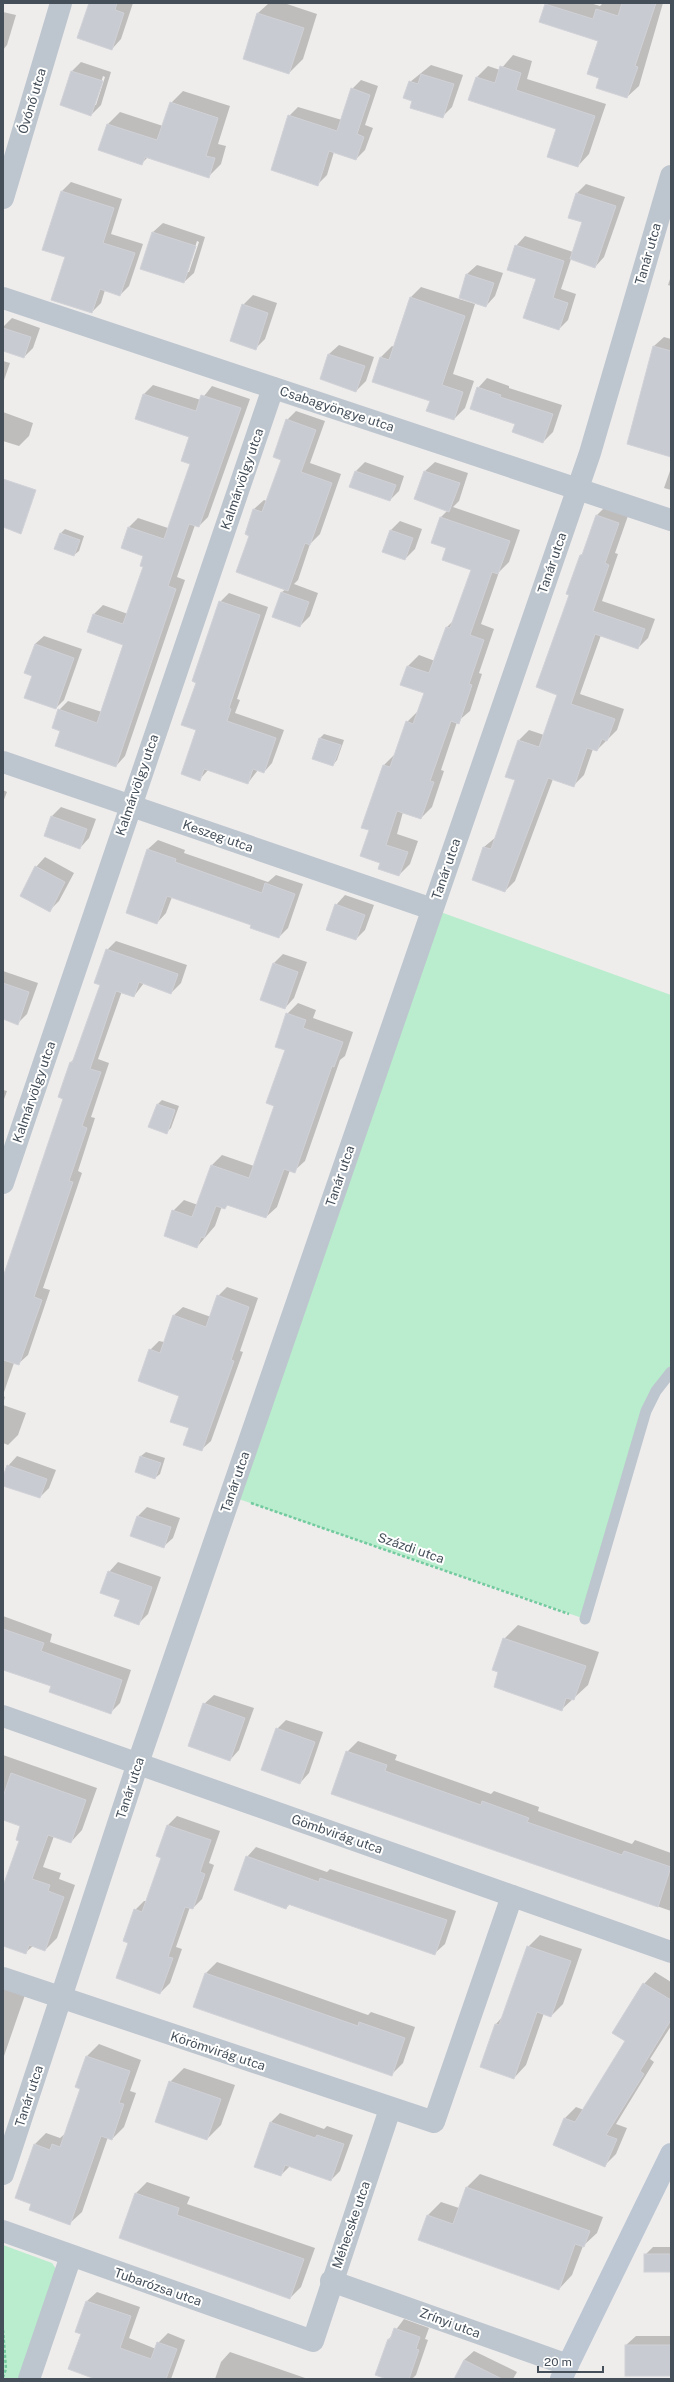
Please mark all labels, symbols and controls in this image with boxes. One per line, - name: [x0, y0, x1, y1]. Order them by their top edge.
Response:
- street label: Óvónő utca: [14, 66, 49, 136]
- street label: Tanár utca: [632, 221, 664, 287]
- street label: Csabagyöngye utca: [278, 383, 396, 435]
- street label: Kalmárvölgy utca: [218, 426, 266, 532]
- street label: Tanár utca: [535, 530, 569, 596]
- street label: Kalmárvölgy utca: [113, 732, 161, 838]
- street label: Keszeg utca: [181, 817, 255, 855]
- street label: Tanár utca: [429, 836, 463, 902]
- street label: Kalmárvölgy utca: [10, 1039, 58, 1145]
- street label: Tanár utca: [323, 1143, 357, 1209]
- street label: Tanár utca: [218, 1449, 252, 1515]
- street label: Százdi utca: [376, 1530, 446, 1566]
- street label: Tanár utca: [113, 1755, 147, 1821]
- street label: Gömbvirág utca: [289, 1811, 385, 1857]
- street label: Körömvirág utca: [169, 2029, 267, 2073]
- street label: Tanár utca: [12, 2063, 46, 2129]
- street label: Méhecske utca: [329, 2179, 373, 2271]
- street label: Tubarózsa utca: [112, 2265, 204, 2309]
- street label: Zrínyi utca: [418, 2305, 482, 2341]
- scale bar: [538, 2348, 603, 2374]
- text: 20 m: [544, 2355, 572, 2369]

